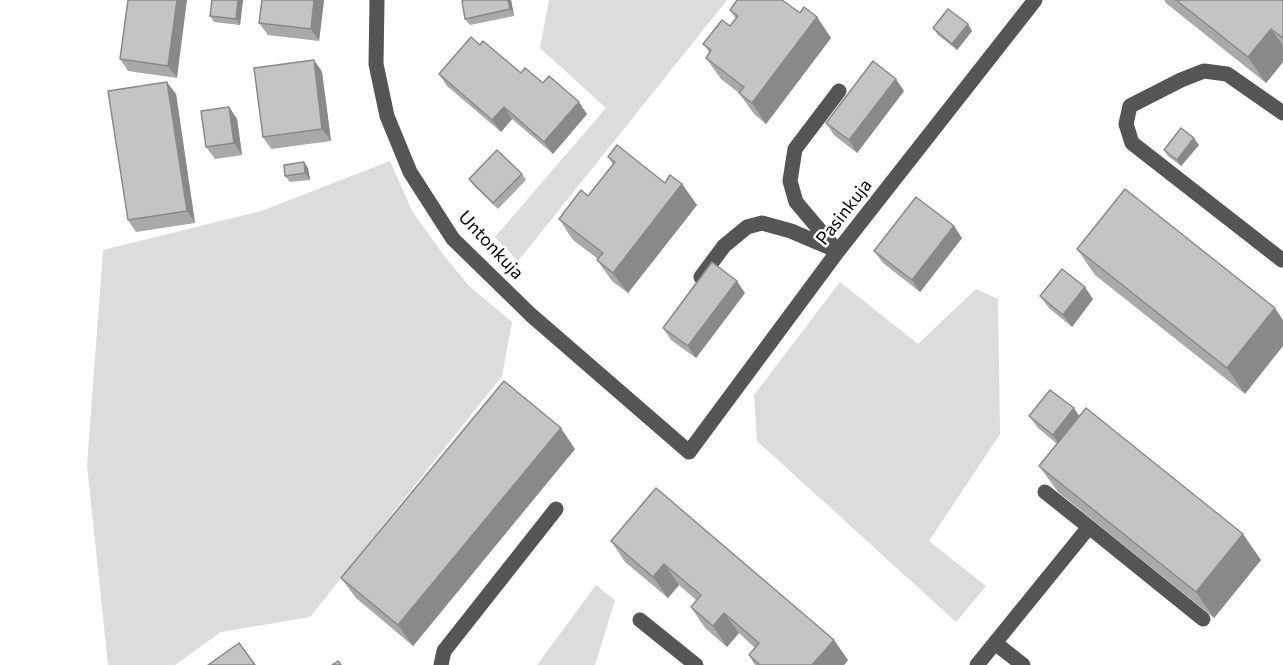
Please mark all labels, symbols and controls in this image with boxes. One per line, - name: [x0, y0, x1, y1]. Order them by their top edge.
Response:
- street label: Pasinkuja: [812, 175, 876, 249]
- street label: Untonkuja: [454, 206, 528, 284]

